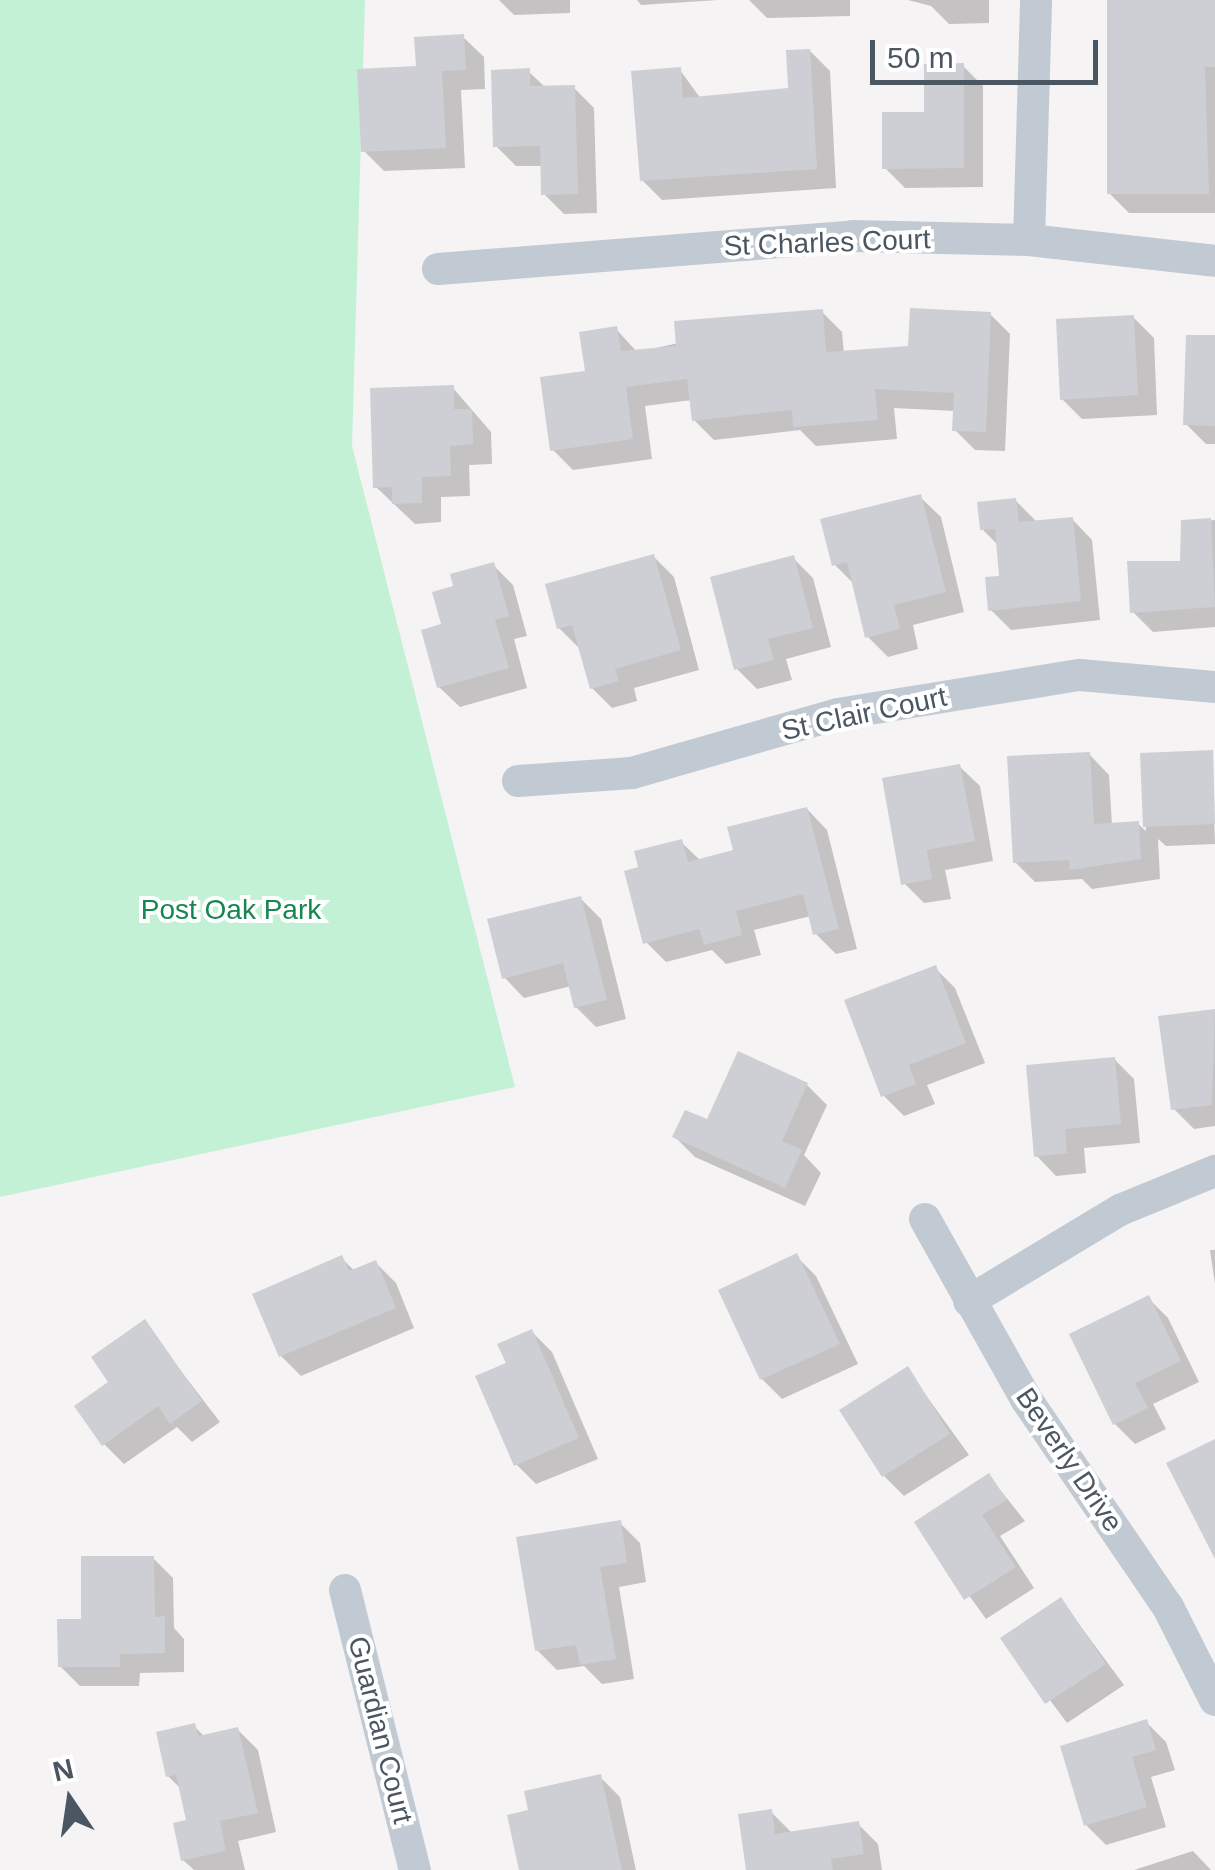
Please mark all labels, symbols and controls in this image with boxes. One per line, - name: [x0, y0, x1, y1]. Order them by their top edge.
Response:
- scale bar: [875, 20, 1102, 82]
- text: 50 m: [887, 41, 954, 74]
- street label: St Charles Court: [723, 223, 931, 263]
- street label: St Clair Court: [778, 680, 950, 748]
- park label: Post Oak Park: [141, 893, 321, 927]
- street label: Beverly Drive: [1009, 1382, 1129, 1538]
- street label: Guardian Court: [341, 1633, 419, 1827]
- north arrow: [20, 1750, 120, 1850]
- text: N: [50, 1753, 76, 1788]

